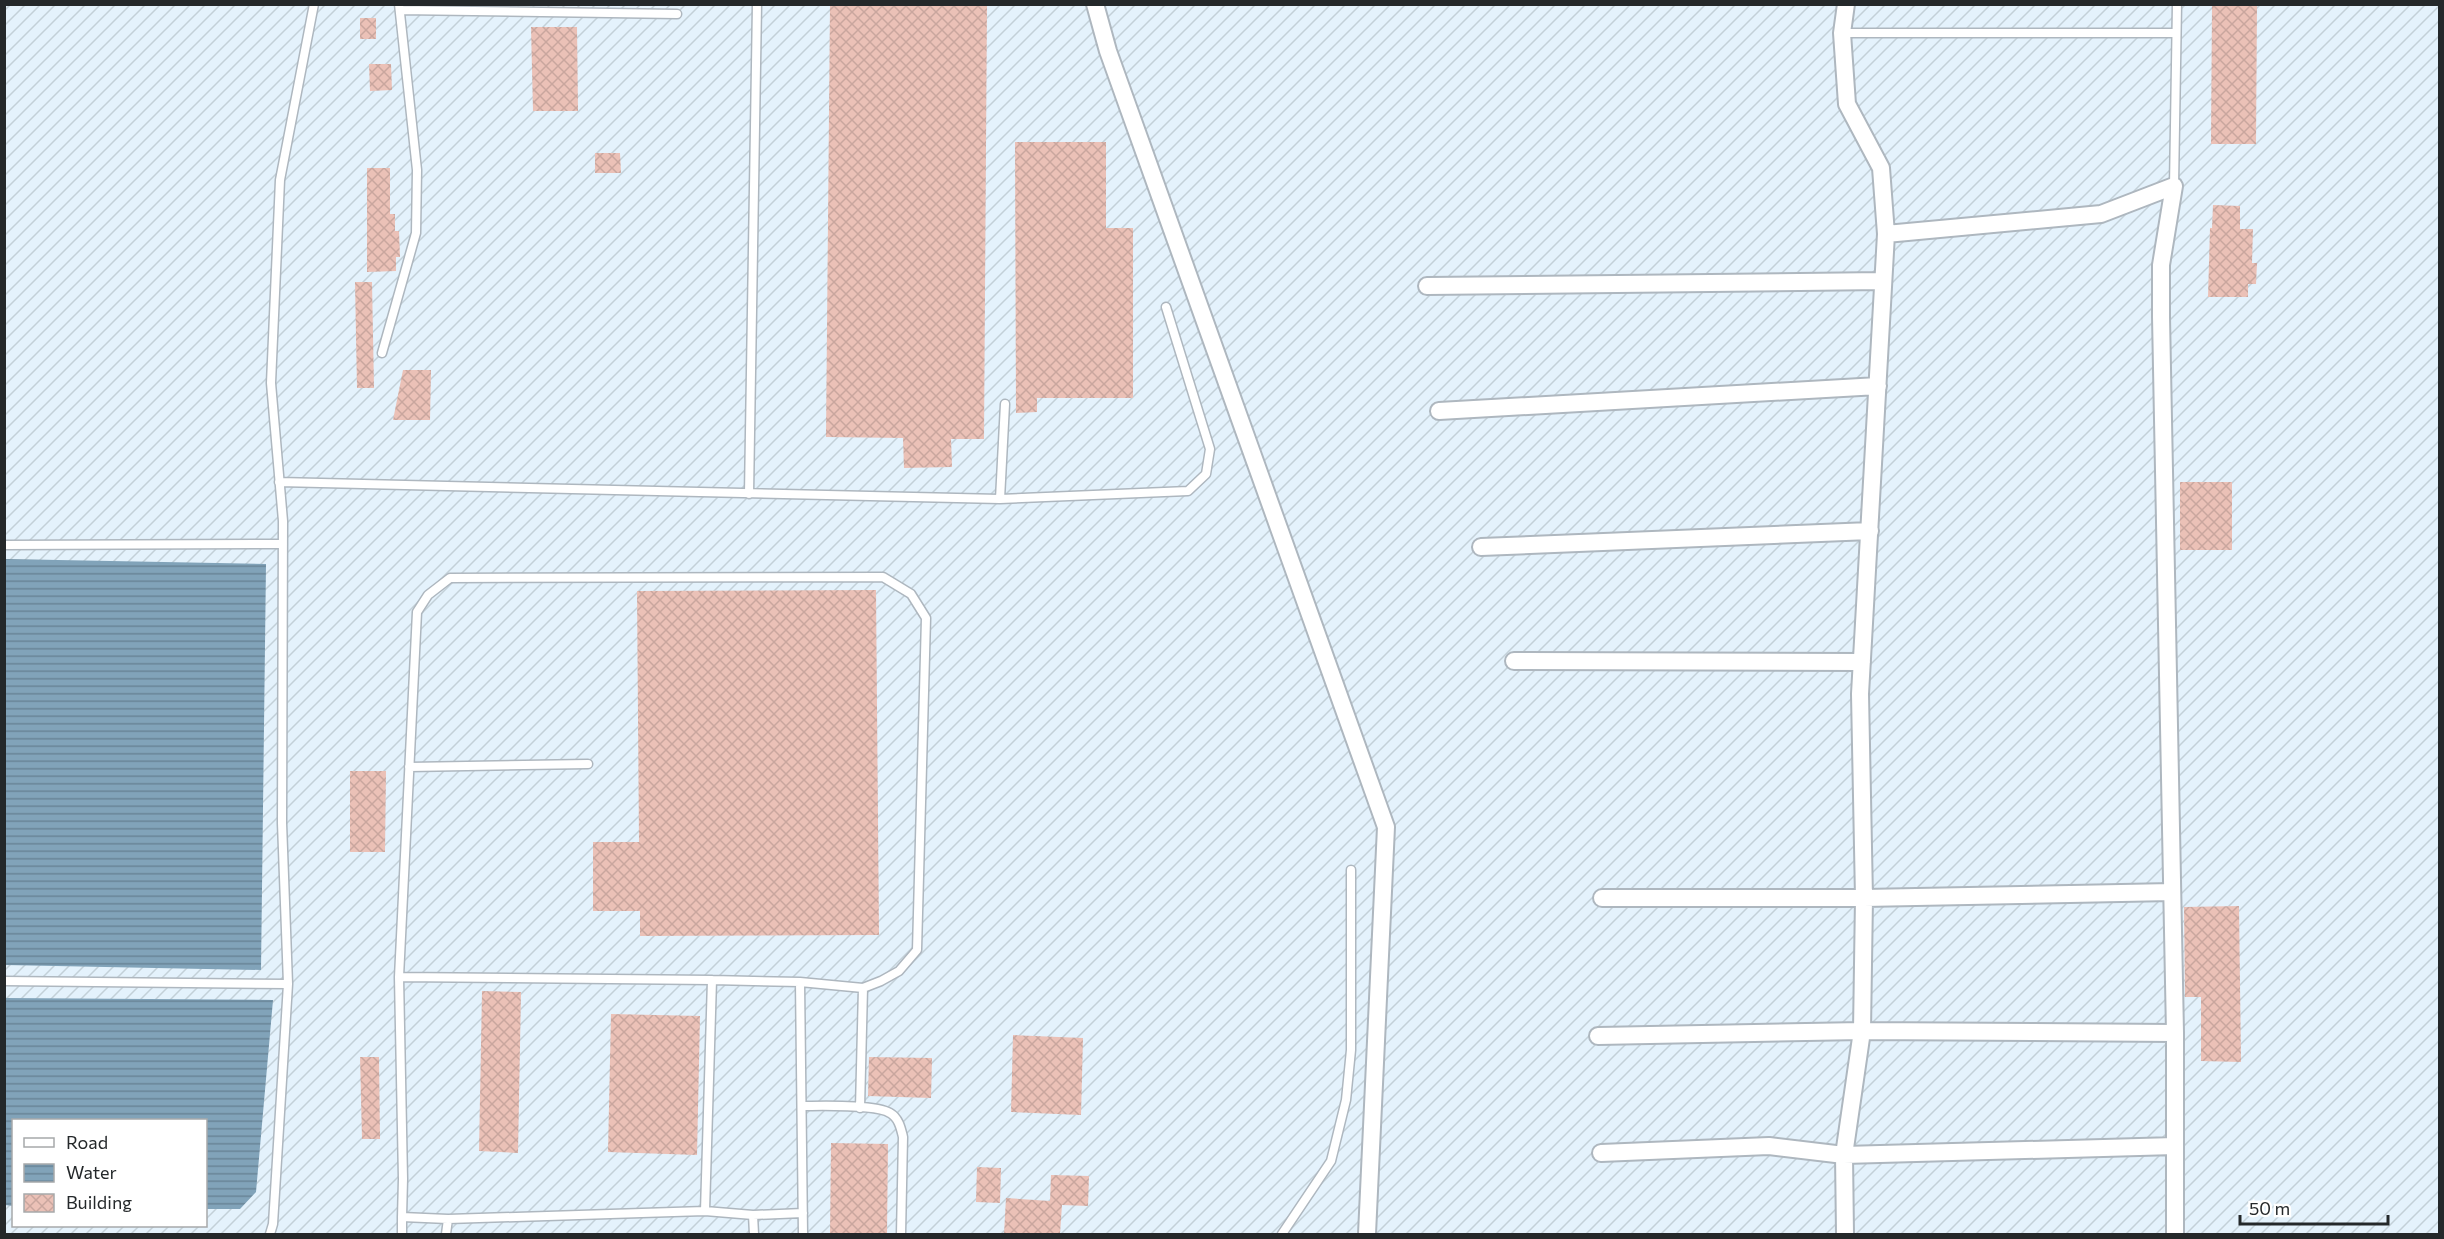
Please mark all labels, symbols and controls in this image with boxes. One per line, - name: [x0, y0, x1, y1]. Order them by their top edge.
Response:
- legend: [12, 1119, 207, 1227]
- text: Road: [66, 1131, 108, 1153]
- text: Water: [66, 1161, 117, 1183]
- scale bar: [2240, 1188, 2388, 1226]
- text: Building: [66, 1191, 132, 1213]
- text: 50 m: [2249, 1197, 2290, 1219]

